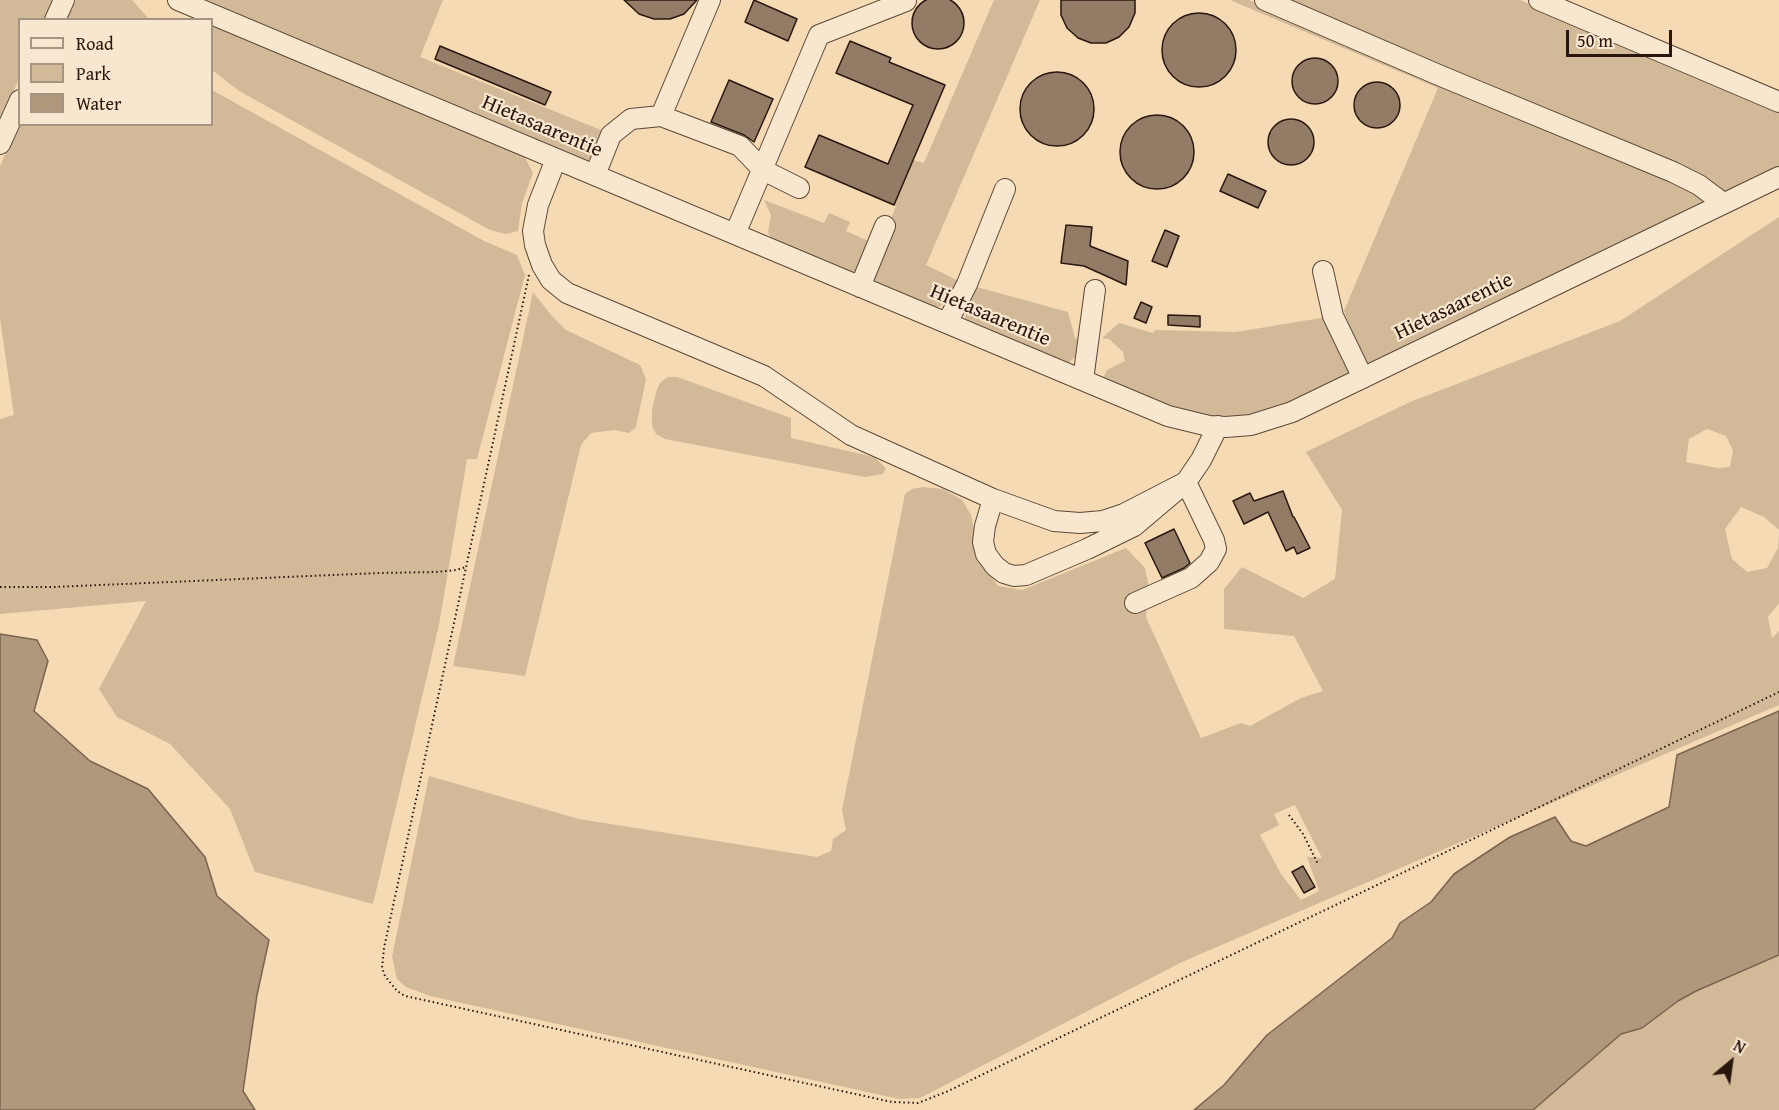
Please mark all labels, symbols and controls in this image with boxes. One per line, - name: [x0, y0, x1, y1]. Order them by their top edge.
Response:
- legend: [18, 18, 213, 126]
- scale bar: [1569, 18, 1676, 56]
- text: 50 m: [1577, 27, 1613, 54]
- text: Road: [76, 30, 114, 57]
- text: Park: [76, 60, 111, 87]
- text: Water: [76, 90, 121, 117]
- street label: Hietasaarentie: [478, 90, 606, 164]
- street label: Hietasaarentie: [1391, 268, 1517, 346]
- street label: Hietasaarentie: [926, 279, 1054, 353]
- north arrow: [1701, 1032, 1761, 1092]
- text: N: [1729, 1033, 1750, 1059]

